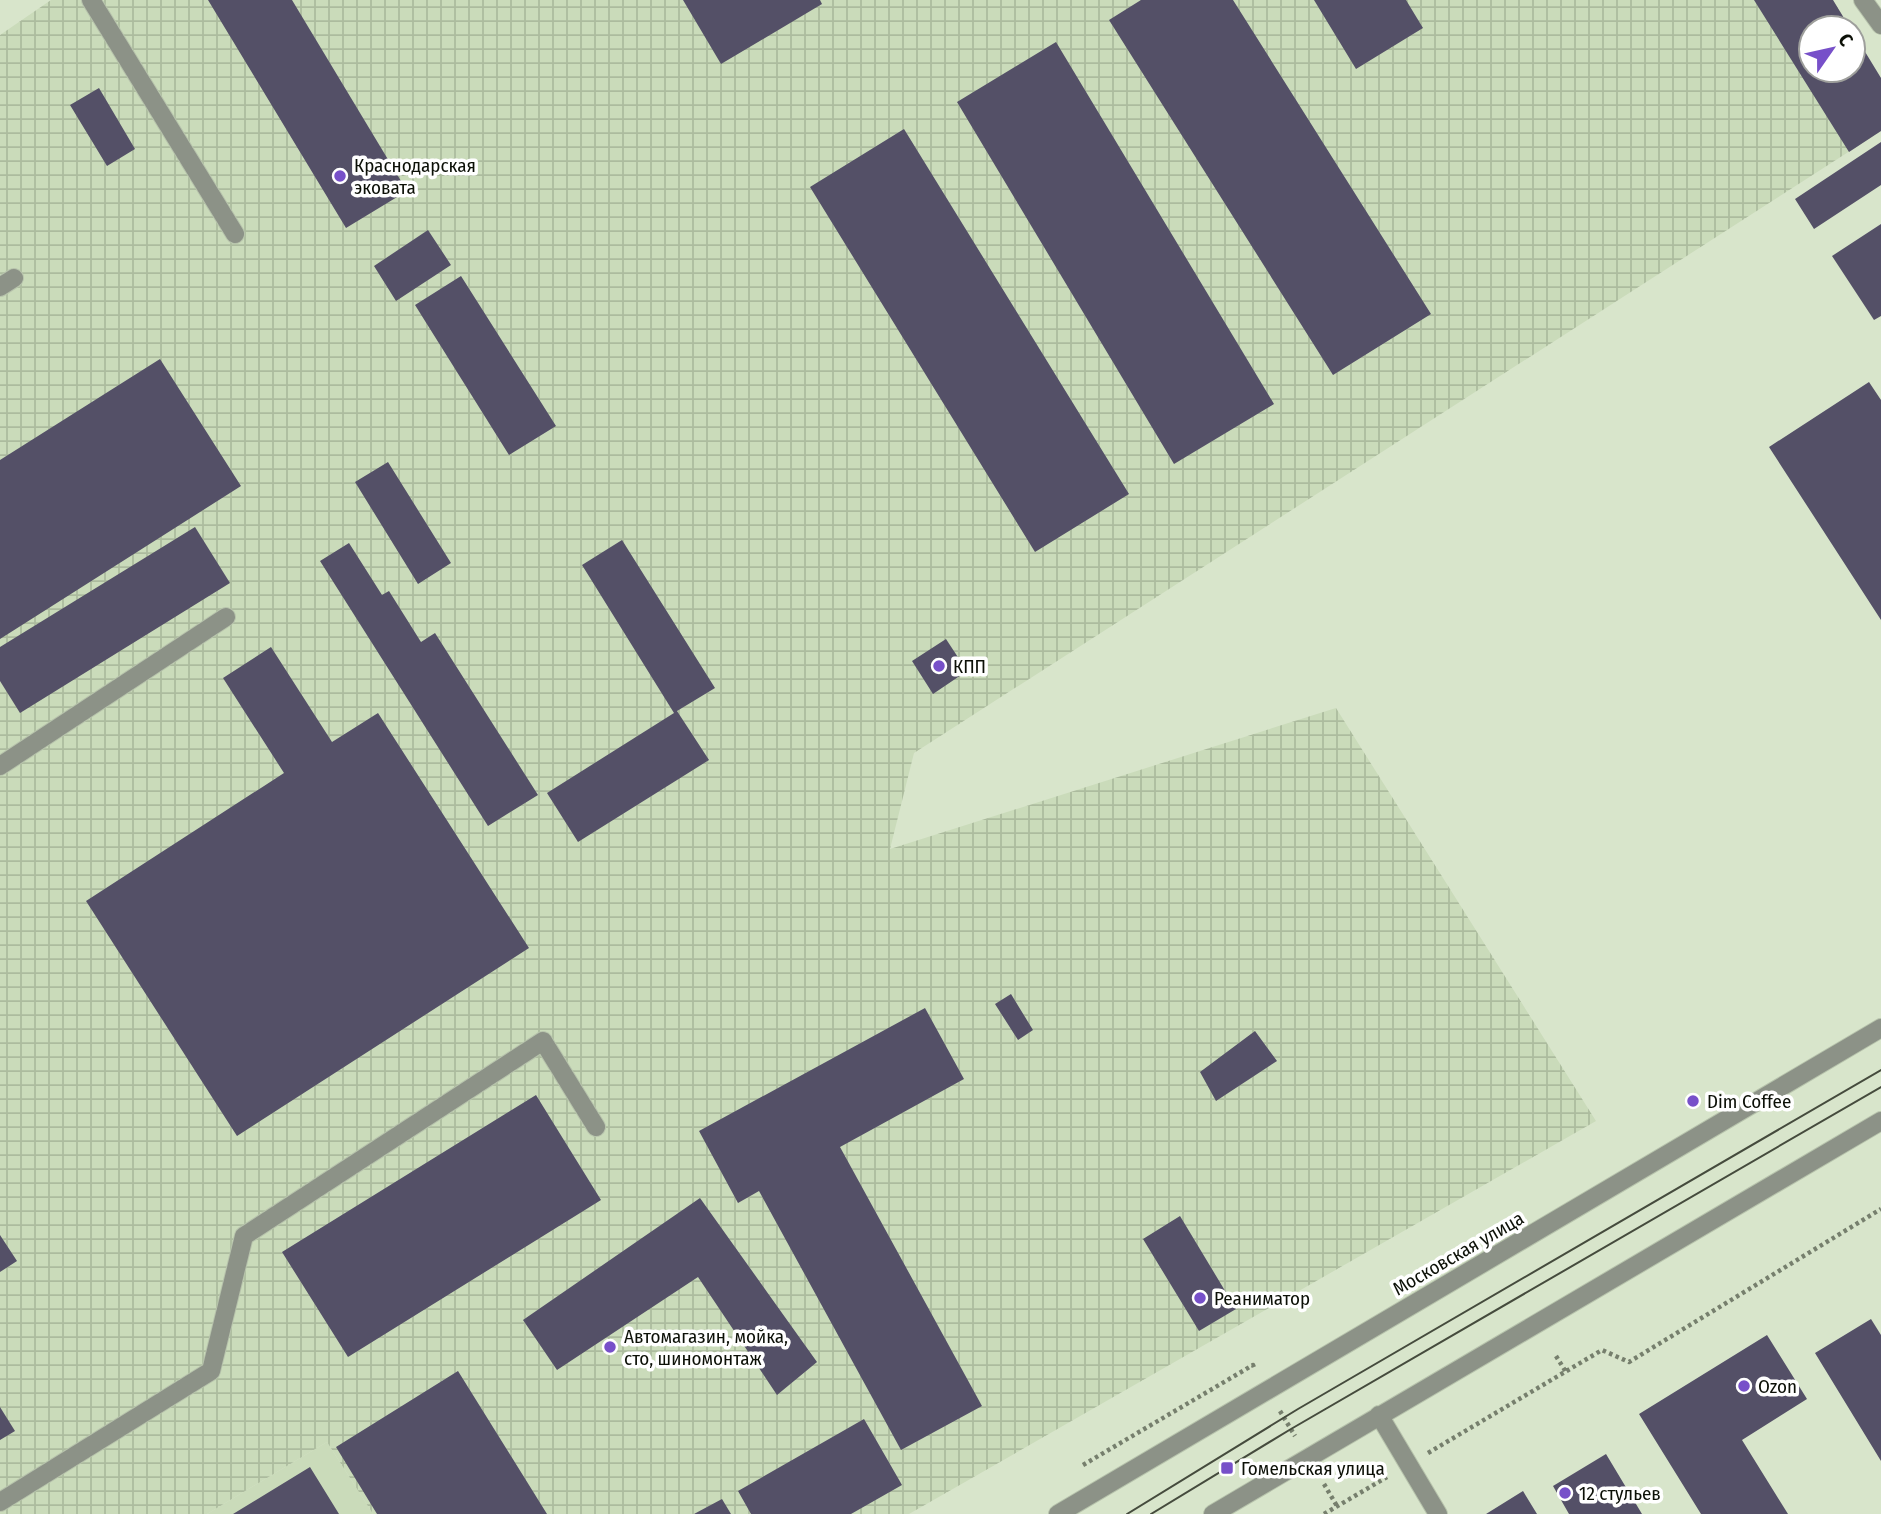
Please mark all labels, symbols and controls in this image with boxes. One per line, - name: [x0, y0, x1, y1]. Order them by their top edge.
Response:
- north arrow: [1797, 14, 1867, 84]
- text: С: [1833, 29, 1858, 50]
- place label: Краснодарская эковата: [354, 154, 476, 199]
- marker: Краснодарская эковата: [332, 168, 348, 184]
- place label: КПП: [953, 655, 986, 678]
- marker: КПП: [931, 658, 947, 674]
- place label: Dim Coffee: [1707, 1090, 1791, 1113]
- marker: Dim Coffee: [1685, 1093, 1701, 1109]
- street label: Московская улица: [1389, 1207, 1528, 1300]
- place label: Реаниматор: [1214, 1287, 1310, 1310]
- marker: Реаниматор: [1192, 1290, 1208, 1306]
- place label: Автомагазин, мойка, сто, шиномонтаж: [624, 1325, 788, 1370]
- marker: Автомагазин, мойка, сто, шиномонтаж: [602, 1339, 618, 1355]
- place label: Ozon: [1758, 1375, 1797, 1398]
- marker: Ozon: [1736, 1378, 1752, 1394]
- place label: Гомельская улица: [1241, 1457, 1385, 1480]
- marker: Гомельская улица: [1219, 1460, 1235, 1476]
- place label: 12 стульев: [1579, 1482, 1661, 1505]
- marker: 12 стульев: [1557, 1485, 1573, 1501]

